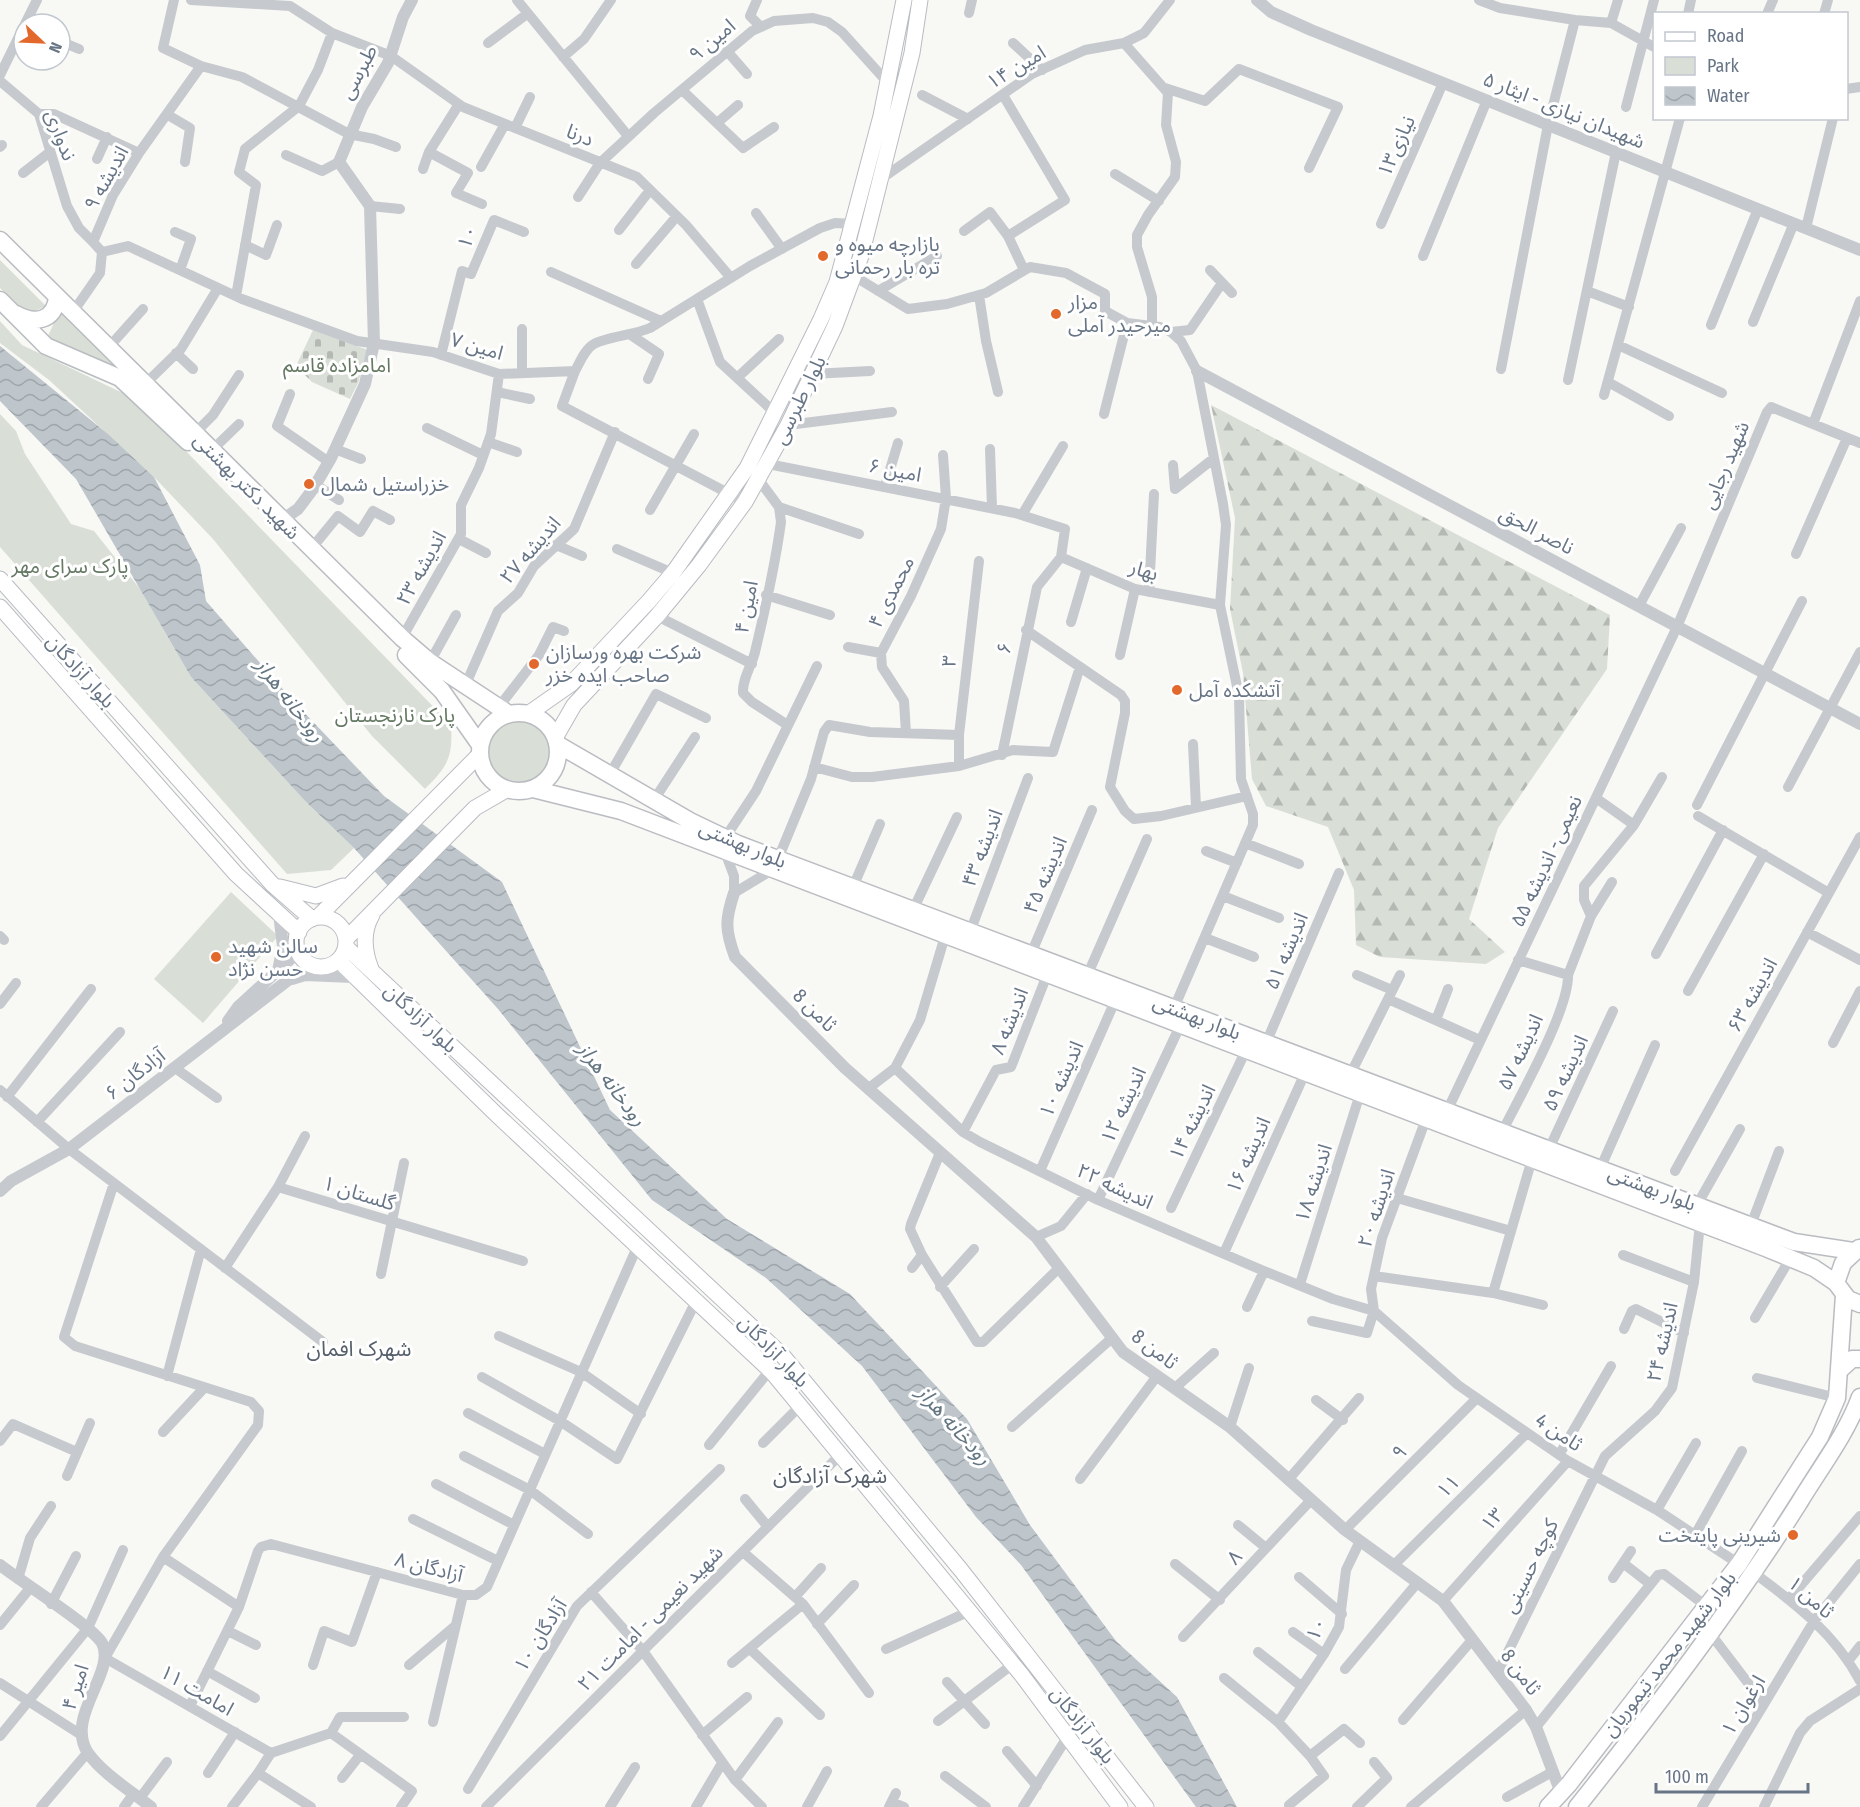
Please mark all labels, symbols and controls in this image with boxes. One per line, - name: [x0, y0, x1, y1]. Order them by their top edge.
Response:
- north arrow: [12, 12, 72, 72]
- legend: [1653, 12, 1848, 120]
- street label: امین ۹: [684, 14, 740, 66]
- text: Road: [1707, 25, 1744, 47]
- text: N: [45, 40, 66, 56]
- street label: امین ۱۴: [982, 40, 1050, 94]
- street label: طبرسی: [334, 41, 382, 103]
- text: Park: [1707, 55, 1740, 77]
- street label: شهیدان نیازی - ایثار ۵: [1479, 67, 1649, 153]
- text: Water: [1707, 85, 1750, 107]
- street label: ندواری: [40, 106, 82, 164]
- street label: نیازی۱۳: [1372, 112, 1420, 180]
- street label: درنا: [563, 119, 597, 151]
- street label: اندیشه ۹: [79, 142, 133, 214]
- street label: ۱۰: [452, 222, 482, 252]
- place label: بازارچه میوه و تره بار رحمانی: [835, 232, 940, 279]
- marker: بازارچه میوه و تره بار رحمانی: [816, 249, 830, 263]
- place label: مزار میرحیدر آملی: [1067, 290, 1171, 337]
- marker: مزار میرحیدر آملی: [1049, 307, 1063, 321]
- street label: امین ۷: [448, 327, 506, 365]
- street label: بلوار طبرسی: [767, 352, 831, 448]
- park label: امامزاده قاسم: [283, 353, 391, 380]
- street label: شهید رجایی: [1696, 417, 1754, 513]
- street label: شهید دکتر بهشتی: [189, 428, 305, 544]
- street label: امین ۶: [866, 453, 924, 487]
- place label: خزراستیل شمال: [321, 472, 449, 496]
- marker: خزراستیل شمال: [302, 477, 316, 491]
- street label: ناصر الحق: [1495, 500, 1578, 560]
- street label: اندیشه ۲۷: [494, 512, 566, 588]
- street label: اندیشه ۲۳: [391, 527, 451, 609]
- street label: محمدی ۴: [863, 552, 919, 632]
- park label: پارک سرای مهر: [11, 554, 128, 579]
- street label: بهار: [1126, 554, 1161, 586]
- street label: امین ۴: [729, 578, 763, 636]
- street label: بلوار آزادگان: [42, 629, 120, 713]
- place label: شرکت بهره ورسازان صاحب ایده خزر: [545, 640, 702, 687]
- street label: ۶: [991, 640, 1017, 656]
- water label: رودخانه هراز: [249, 651, 330, 748]
- street label: ۳: [936, 654, 962, 668]
- marker: شرکت بهره ورسازان صاحب ایده خزر: [527, 657, 541, 671]
- place label: آتشکده آمل: [1189, 678, 1281, 702]
- marker: آتشکده آمل: [1170, 683, 1184, 697]
- park label: پارک نارنجستان: [335, 703, 455, 728]
- street label: نعیمی- اندیشه ۵۵: [1505, 791, 1587, 931]
- street label: اندیشه ۴۳: [956, 806, 1008, 890]
- street label: بلوار بهشتی: [696, 815, 790, 873]
- street label: اندیشه ۴۵: [1018, 833, 1072, 917]
- street label: اندیشه ۵۱: [1259, 909, 1313, 993]
- place label: سالن شهید حسن نژاد: [228, 934, 318, 981]
- marker: سالن شهید حسن نژاد: [209, 950, 223, 964]
- street label: اندیشه ۶۳: [1722, 954, 1782, 1036]
- street label: بلوار آزادگان: [379, 978, 463, 1058]
- street label: ثامن 8: [788, 983, 842, 1037]
- street label: اندیشه ۸: [985, 984, 1033, 1058]
- street label: بلوار بهشتی: [1150, 989, 1244, 1045]
- street label: اندیشه ۵۷: [1492, 1010, 1548, 1094]
- street label: اندیشه ۵۹: [1537, 1031, 1593, 1115]
- water label: رودخانه هراز: [571, 1035, 652, 1132]
- street label: اندیشه ۱۰: [1034, 1037, 1088, 1121]
- street label: آزادگان ۶: [100, 1042, 171, 1105]
- street label: اندیشه ۱۲: [1095, 1063, 1151, 1147]
- street label: اندیشه ۱۴: [1163, 1080, 1221, 1164]
- street label: اندیشه ۱۶: [1221, 1113, 1275, 1197]
- street label: اندیشه ۱۸: [1289, 1141, 1337, 1225]
- street label: اندیشه ۲۲: [1073, 1158, 1157, 1214]
- street label: بلوار بهشتی: [1605, 1160, 1699, 1216]
- street label: اندیشه ۲۰: [1352, 1166, 1400, 1250]
- street label: گلستان ۱: [320, 1171, 399, 1216]
- street label: اندیشه ۲۴: [1641, 1300, 1683, 1384]
- street label: بلوار آزادگان: [734, 1310, 814, 1392]
- street label: ثامن 8: [1127, 1324, 1183, 1374]
- district label: شهرک افمان: [307, 1336, 411, 1362]
- water label: رودخانه هراز: [910, 1378, 997, 1471]
- street label: ثامن 4: [1531, 1408, 1587, 1456]
- street label: ۹: [1386, 1439, 1412, 1465]
- district label: شهرک آزادگان: [773, 1463, 887, 1489]
- street label: ۱۱: [1431, 1469, 1465, 1503]
- street label: ۱۳: [1475, 1502, 1509, 1536]
- street label: کوچه حسینی: [1497, 1514, 1564, 1617]
- place label: شیرینی پایتخت: [1658, 1523, 1781, 1548]
- marker: شیرینی پایتخت: [1786, 1528, 1800, 1542]
- street label: شهید نعیمی - امامت ۲۱: [572, 1540, 728, 1696]
- street label: ۸: [1221, 1544, 1247, 1569]
- street label: آزادگان ۸: [392, 1547, 467, 1587]
- street label: بلوار شهید محمد تیموریان: [1597, 1567, 1741, 1741]
- street label: ثامن ۱: [1783, 1571, 1839, 1624]
- street label: آزادگان ۱۰: [508, 1593, 572, 1676]
- street label: ۱۰: [1300, 1614, 1332, 1644]
- street label: ثامن 8: [1496, 1644, 1546, 1700]
- street label: امامت ۱۱: [156, 1659, 238, 1721]
- street label: امیر ۴: [56, 1661, 94, 1713]
- street label: ارغوان ۱: [1716, 1671, 1770, 1739]
- street label: بلوار آزادگان: [1045, 1682, 1121, 1768]
- scale bar: [1656, 1756, 1808, 1794]
- text: 100 m: [1665, 1766, 1709, 1788]

